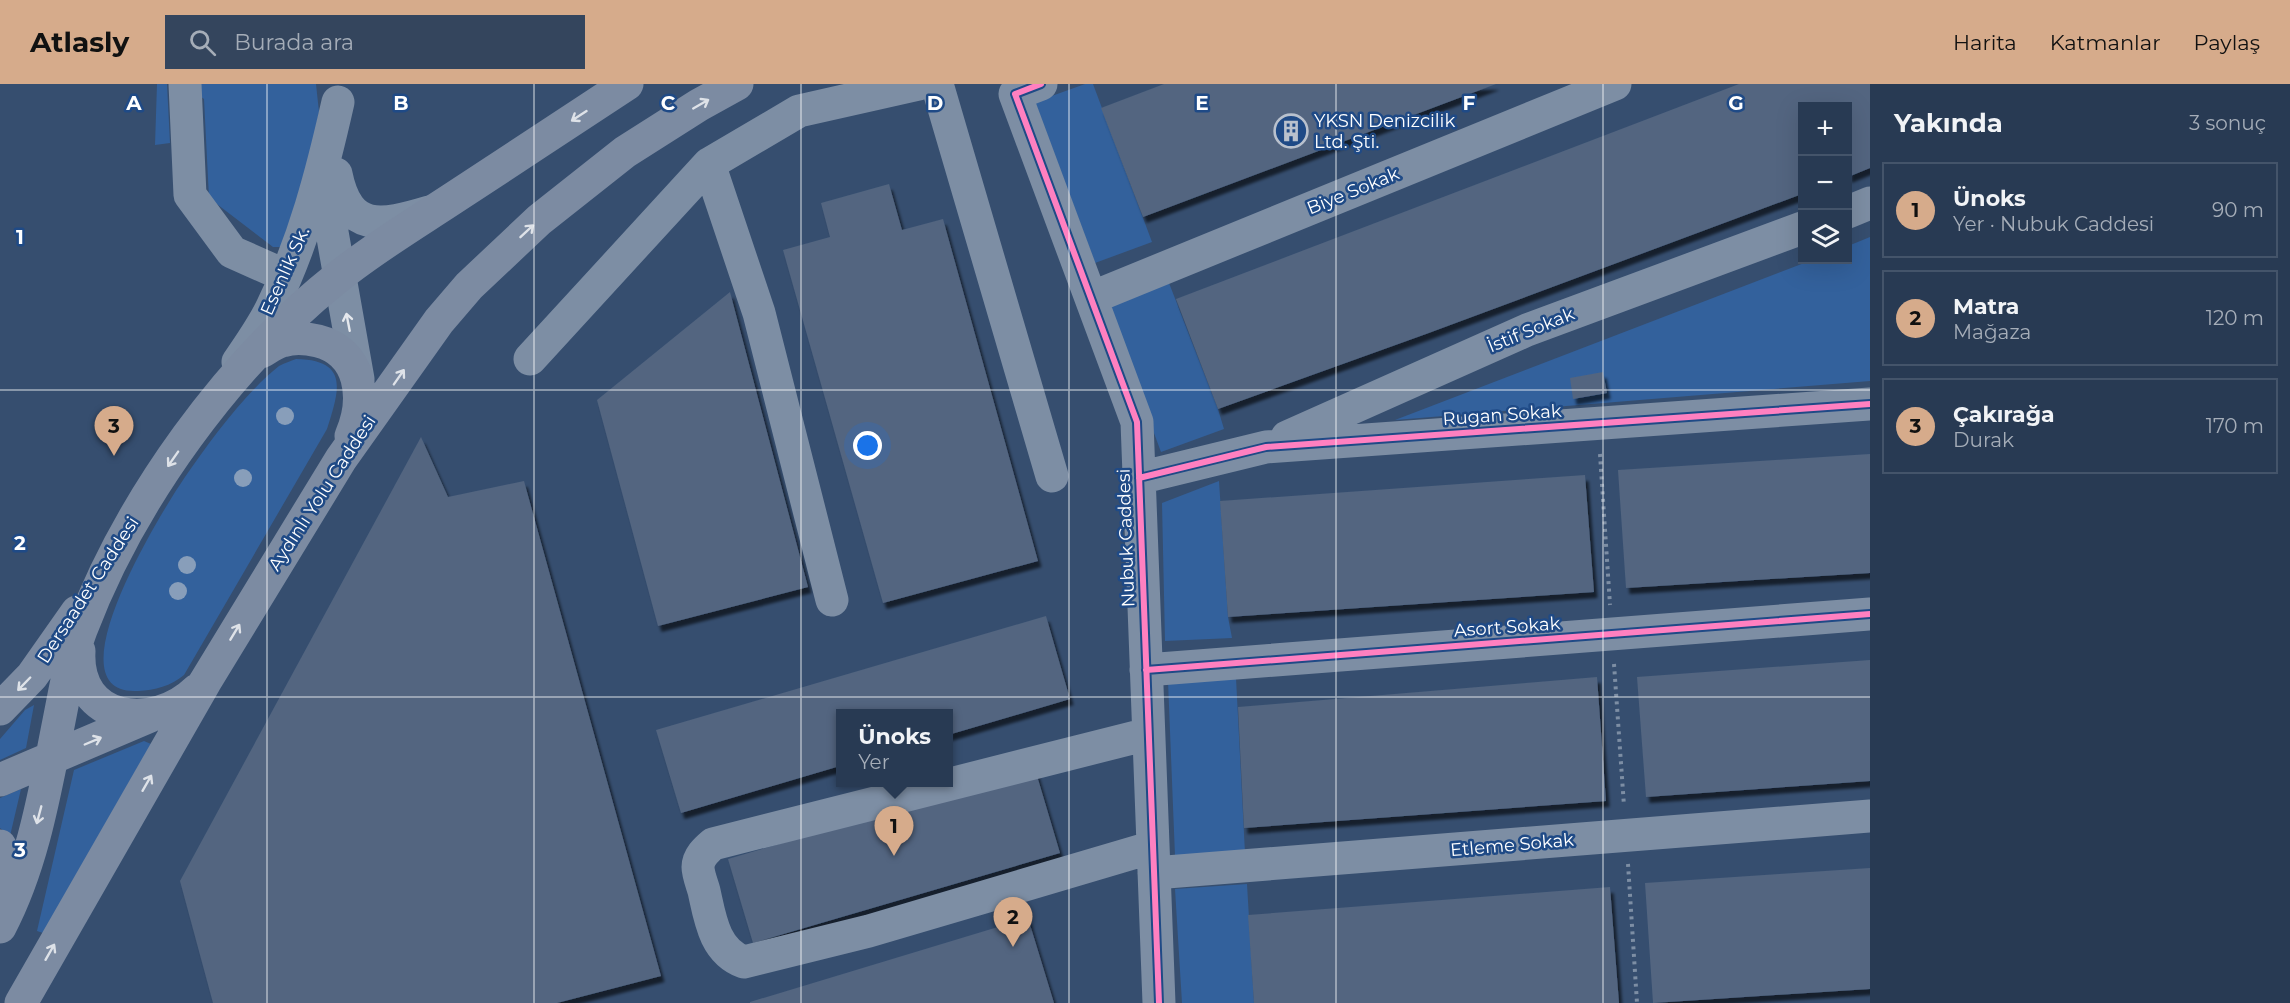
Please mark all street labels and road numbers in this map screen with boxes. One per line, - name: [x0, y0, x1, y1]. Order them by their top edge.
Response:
- street label: Biye Sokak: [1304, 162, 1403, 220]
- street label: Esenlik Sk.: [256, 223, 314, 319]
- street label: İstif Sokak: [1484, 303, 1578, 357]
- street label: Rugan Sokak: [1442, 400, 1562, 430]
- street label: Aydınlı Yolu Caddesi: [263, 411, 381, 575]
- street label: Nubuk Caddesi: [1113, 468, 1139, 608]
- street label: Dersaadet Caddesi: [32, 513, 144, 667]
- street label: Asort Sokak: [1453, 612, 1561, 642]
- street label: Etleme Sokak: [1449, 829, 1575, 861]

